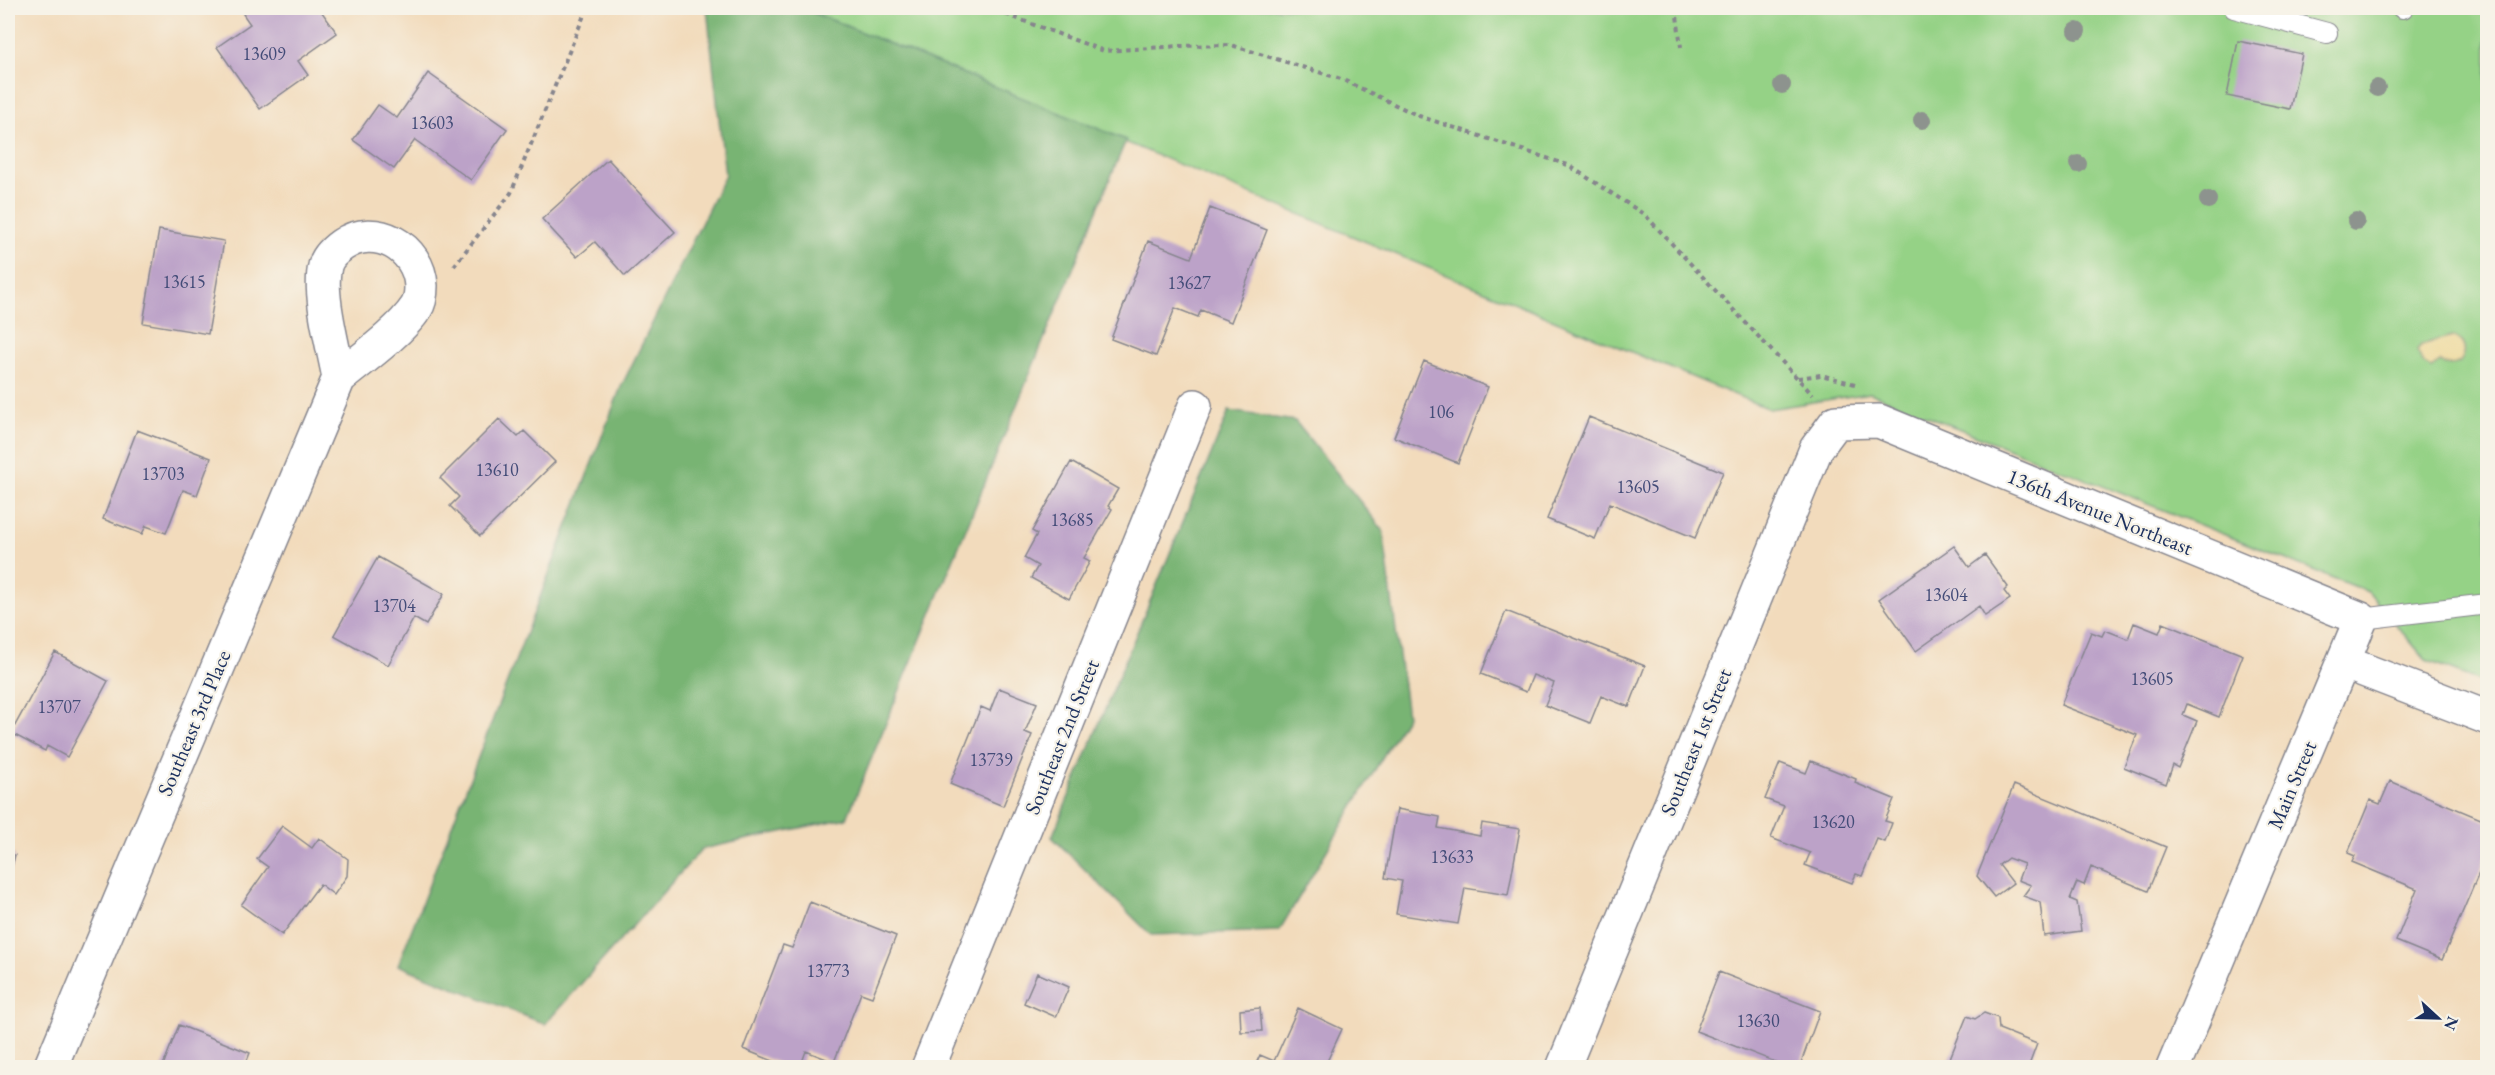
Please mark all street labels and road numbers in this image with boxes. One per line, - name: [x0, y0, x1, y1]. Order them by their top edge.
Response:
- street label: 136th Avenue Northeast: [2003, 462, 2197, 561]
- street label: Southeast 3rd Place: [151, 646, 236, 800]
- street label: Southeast 2nd Street: [1018, 655, 1105, 818]
- street label: Southeast 1st Street: [1654, 664, 1738, 819]
- street label: Main Street: [2261, 736, 2322, 833]

